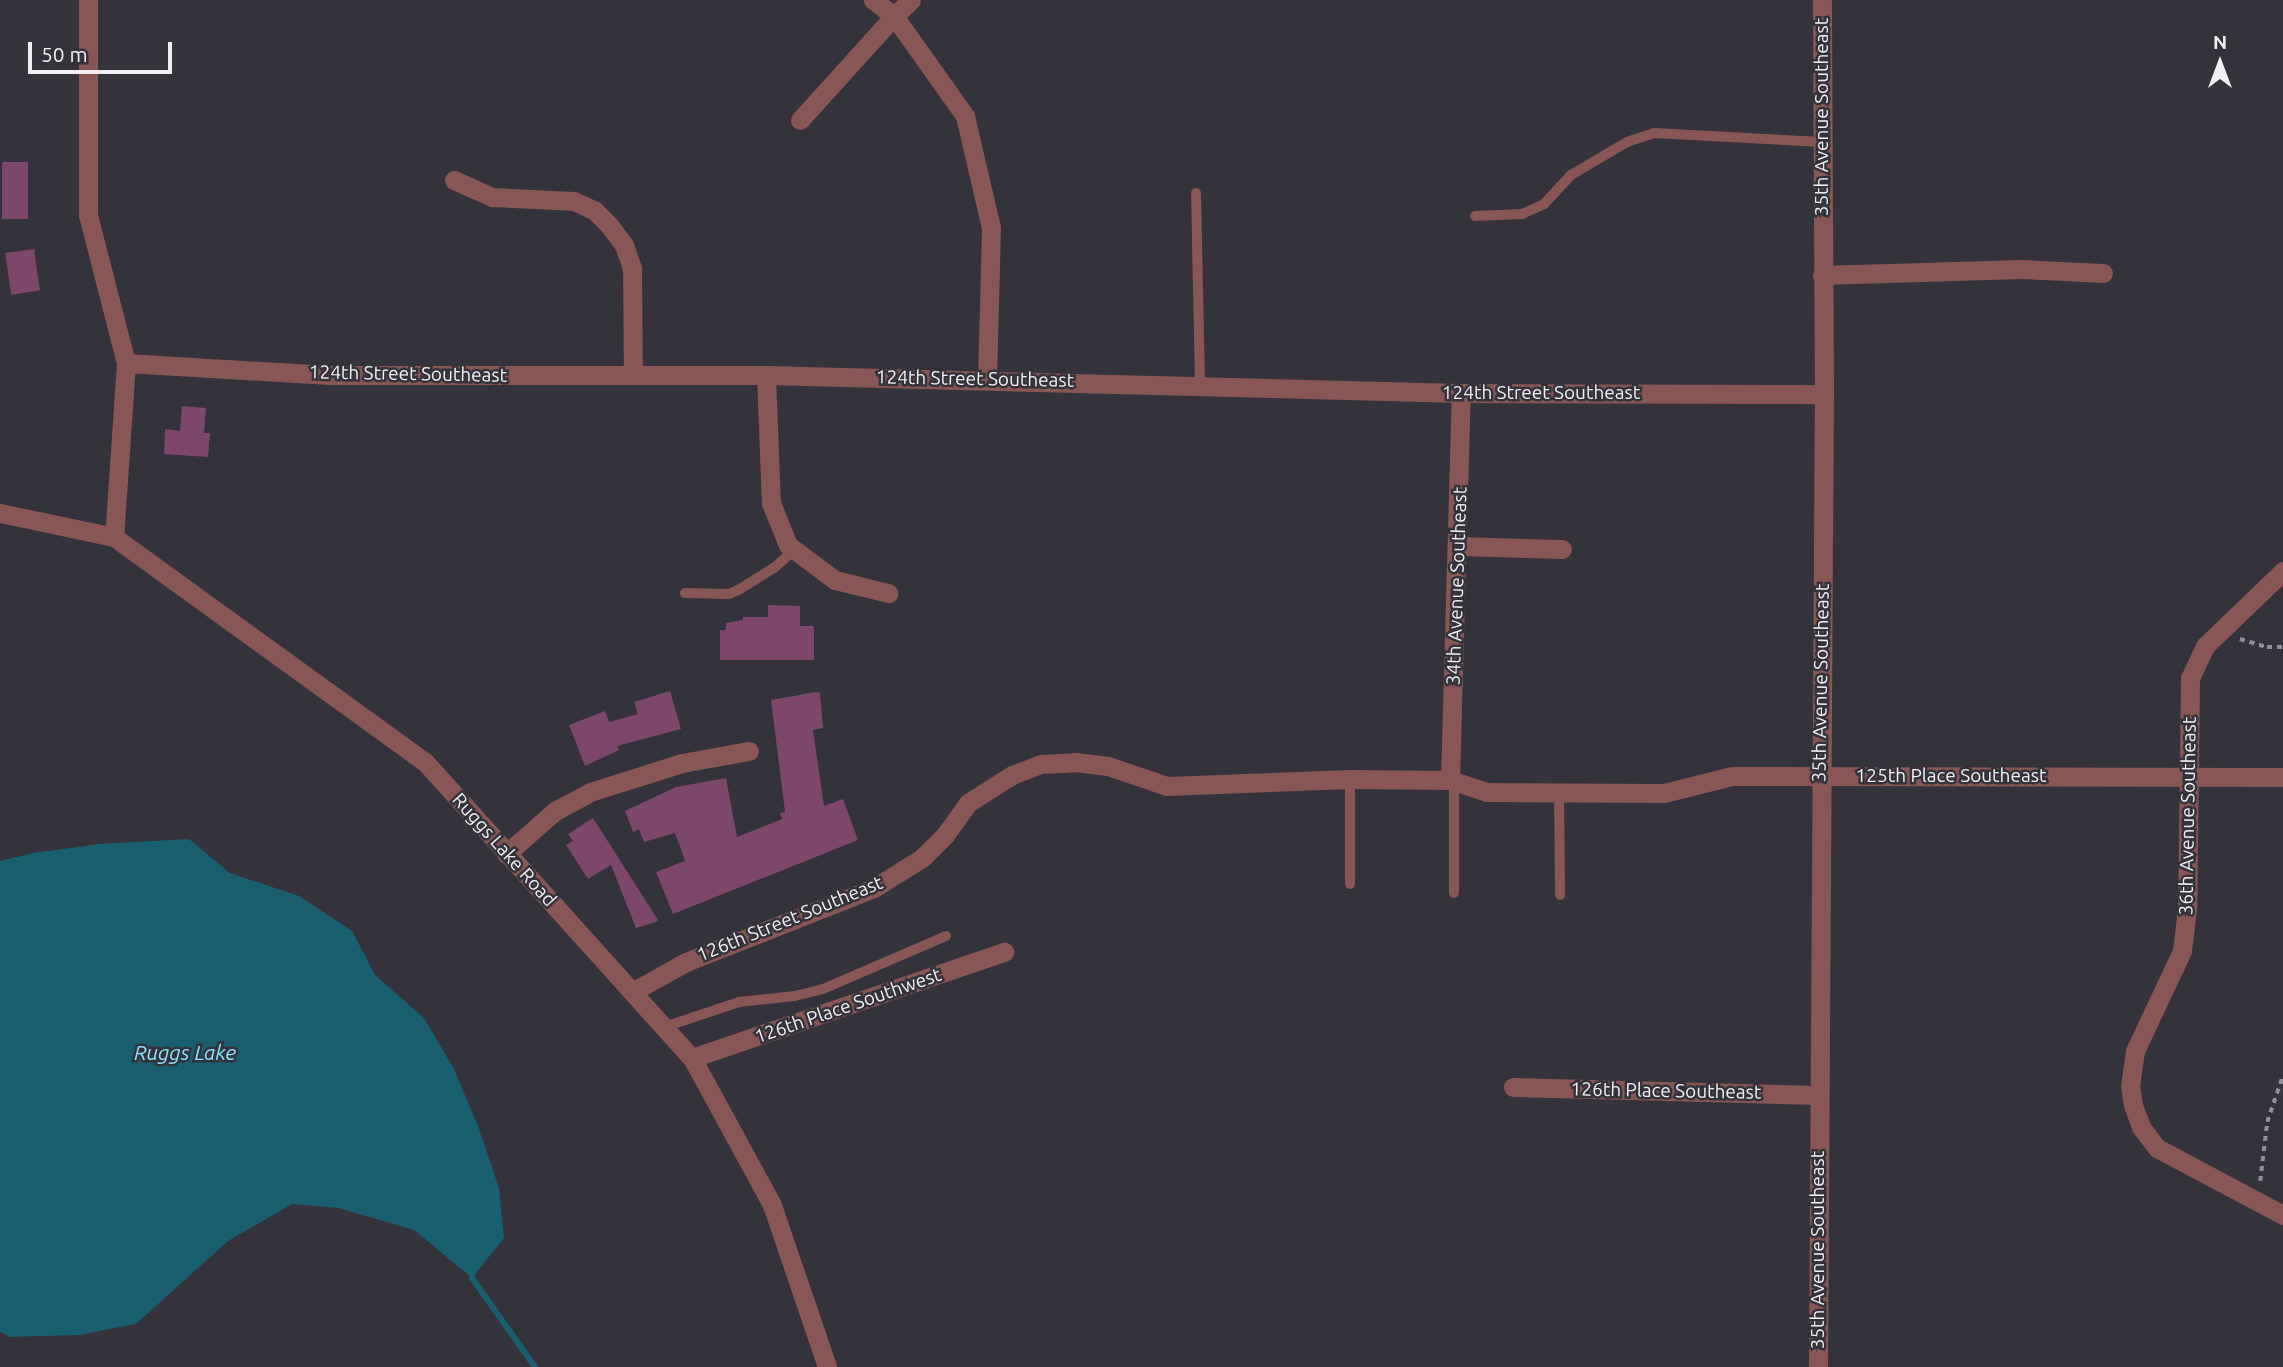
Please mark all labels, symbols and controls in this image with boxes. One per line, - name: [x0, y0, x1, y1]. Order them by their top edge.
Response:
- street label: 35th Avenue Southeast: [1811, 18, 1833, 216]
- scale bar: [32, 28, 175, 72]
- north arrow: [2185, 28, 2255, 98]
- text: N: [2213, 31, 2227, 53]
- text: 50 m: [41, 42, 88, 66]
- street label: 124th Street Southeast: [309, 361, 507, 387]
- street label: 124th Street Southeast: [876, 366, 1074, 392]
- street label: 124th Street Southeast: [1442, 382, 1640, 404]
- street label: 34th Avenue Southeast: [1442, 486, 1472, 686]
- street label: 35th Avenue Southeast: [1808, 583, 1834, 783]
- street label: 36th Avenue Southeast: [2175, 716, 2201, 916]
- street label: 125th Place Southeast: [1856, 765, 2046, 787]
- street label: Ruggs Lake Road: [447, 789, 561, 911]
- street label: 126th Street Southeast: [694, 871, 886, 967]
- street label: 126th Place Southwest: [752, 963, 944, 1049]
- water label: Ruggs Lake: [134, 1039, 236, 1065]
- street label: 126th Place Southeast: [1570, 1078, 1762, 1104]
- street label: 35th Avenue Southeast: [1807, 1151, 1829, 1349]

